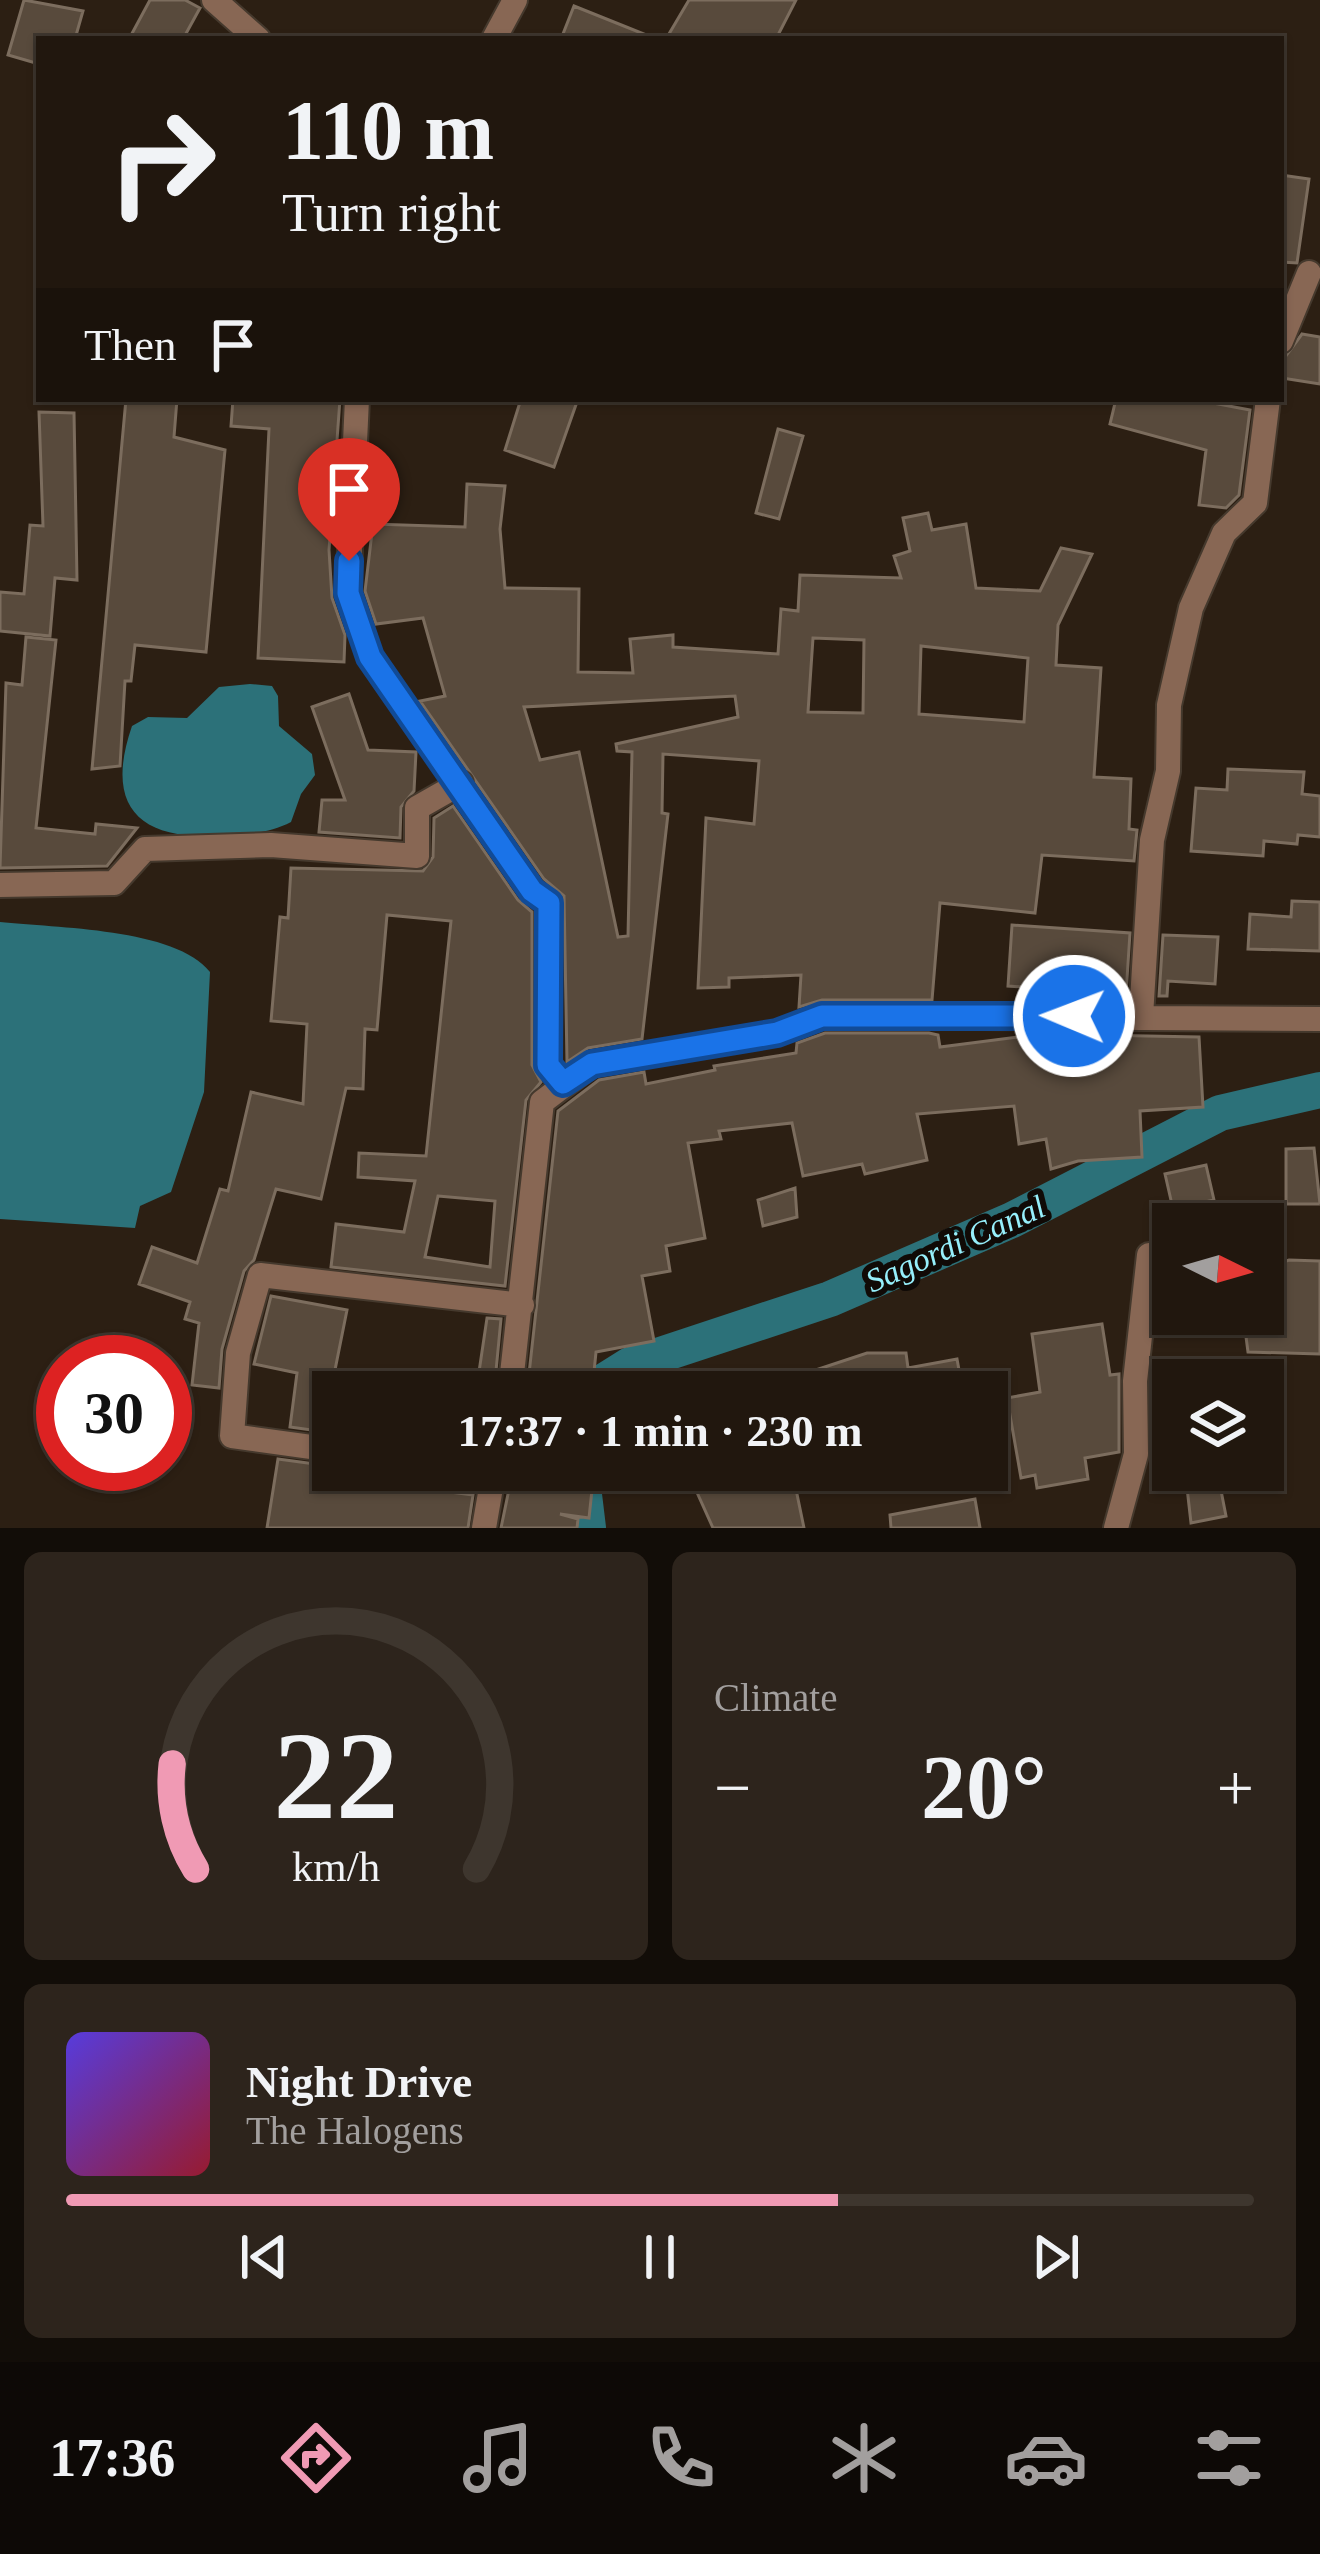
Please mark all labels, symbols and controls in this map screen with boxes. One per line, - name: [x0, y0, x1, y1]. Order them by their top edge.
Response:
- icon: right: [84, 84, 240, 240]
- text: 110 m: [282, 84, 494, 177]
- text: Turn right: [282, 183, 501, 243]
- icon: arrive: [200, 312, 266, 378]
- text: Then: [84, 320, 176, 370]
- pin: [298, 438, 400, 561]
- icon: arrive: [316, 456, 382, 522]
- position arrow: [1011, 953, 1137, 1079]
- water label: Sagordi Canal: [860, 1188, 1051, 1299]
- north arrow: [1152, 1203, 1284, 1335]
- map controls: [1152, 1203, 1284, 1491]
- speed limit sign: 30: [36, 1335, 192, 1491]
- button: layers: [1152, 1359, 1284, 1491]
- text: 17:37 · 1 min · 230 m: [458, 1406, 863, 1456]
- text: Climate: [714, 1676, 837, 1719]
- text: 22: [274, 1707, 398, 1845]
- text: 20°: [921, 1738, 1047, 1837]
- text: −: [714, 1751, 751, 1824]
- text: +: [1217, 1751, 1254, 1824]
- text: km/h: [292, 1843, 380, 1890]
- text: Night Drive: [246, 2057, 472, 2107]
- text: The Halogens: [246, 2109, 464, 2152]
- icon: previous: [231, 2224, 297, 2290]
- icon: pause: [627, 2224, 693, 2290]
- icon: next: [1023, 2224, 1089, 2290]
- icon: directions: [274, 2416, 358, 2500]
- icon: music: [456, 2416, 540, 2500]
- icon: phone: [639, 2416, 723, 2500]
- icon: climate: [822, 2416, 906, 2500]
- icon: car: [1004, 2416, 1088, 2500]
- icon: filters: [1187, 2416, 1271, 2500]
- text: 17:36: [49, 2428, 175, 2488]

